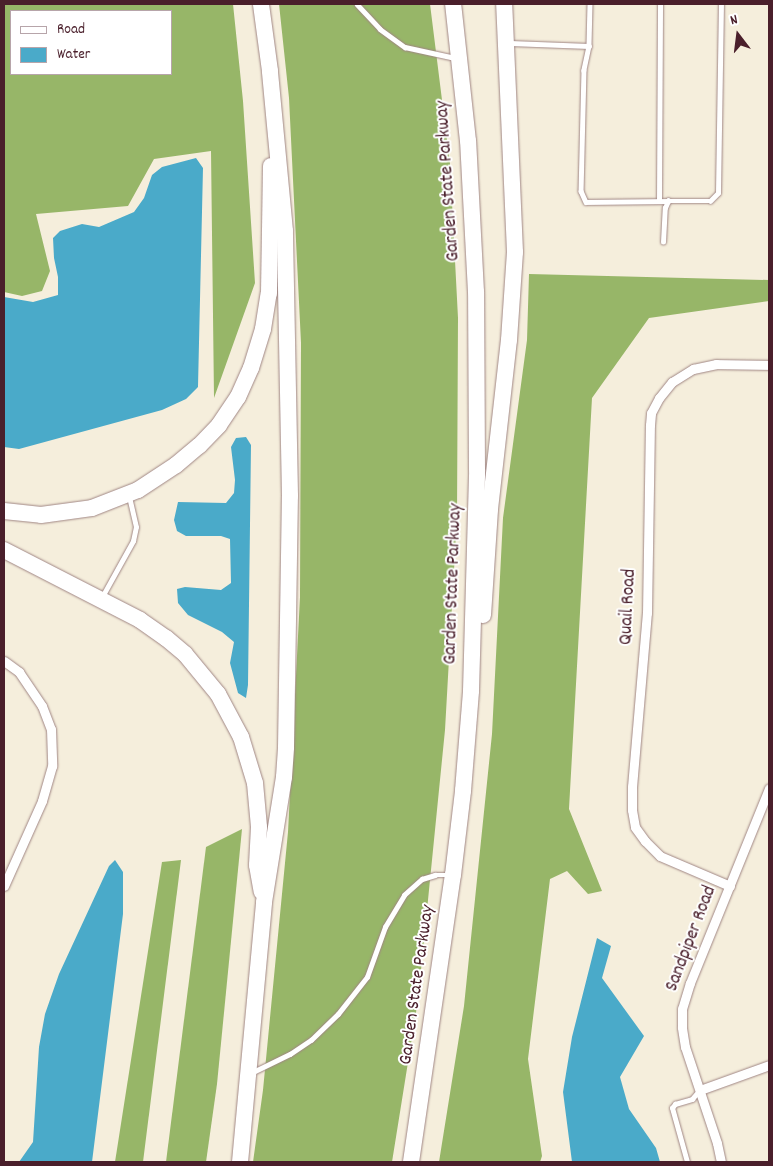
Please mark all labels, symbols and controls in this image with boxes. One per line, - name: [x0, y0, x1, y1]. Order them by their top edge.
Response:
- legend: [10, 10, 172, 75]
- north arrow: [713, 10, 763, 60]
- text: N: [728, 10, 740, 31]
- text: Road: [57, 19, 85, 41]
- text: Water: [57, 44, 90, 66]
- street label: Garden State Parkway: [432, 100, 466, 262]
- street label: Garden State Parkway: [440, 503, 468, 665]
- street label: Quail Road: [616, 568, 642, 646]
- street label: Sandpiper Road: [661, 883, 723, 995]
- street label: Garden State Parkway: [395, 904, 441, 1066]

